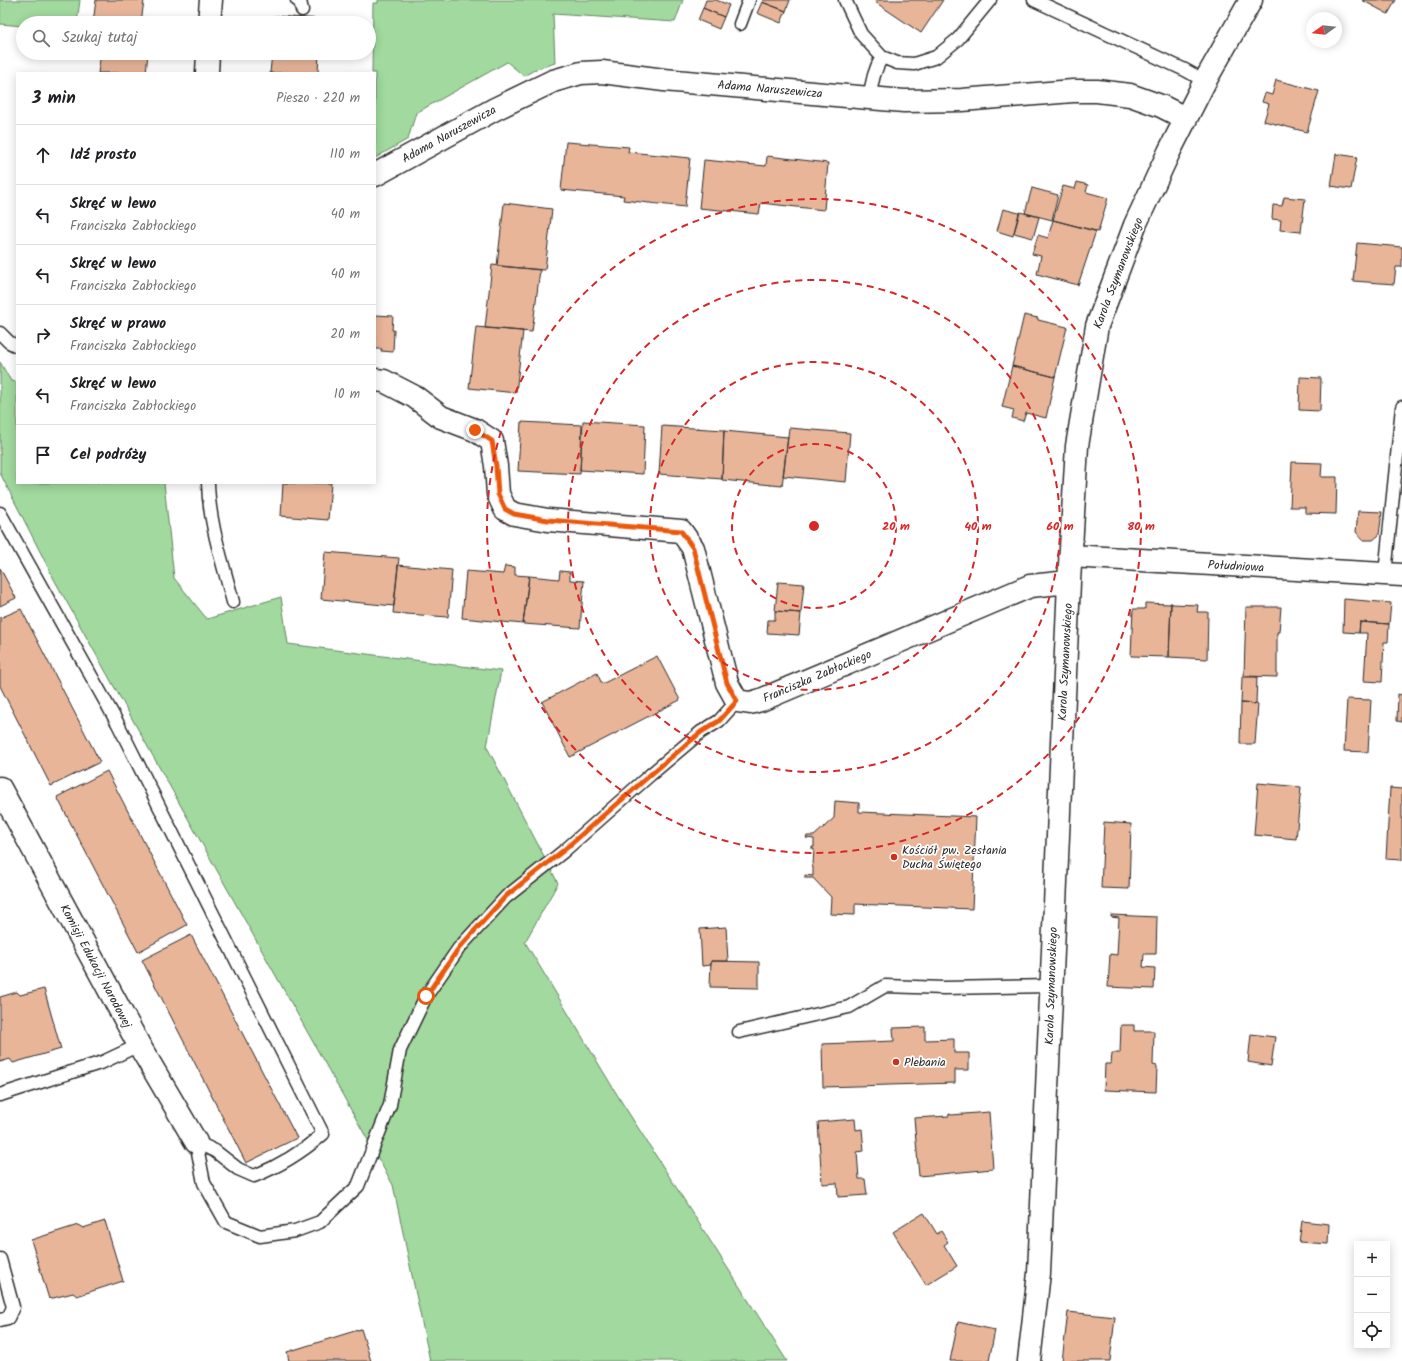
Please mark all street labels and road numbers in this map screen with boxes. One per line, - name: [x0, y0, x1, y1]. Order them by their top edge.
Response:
- street label: Adama Naruszewicza: [717, 75, 824, 104]
- street label: Adama Naruszewicza: [399, 100, 500, 168]
- street label: Karola Szymanowskiego: [1088, 215, 1148, 332]
- street label: Południowa: [1207, 556, 1265, 577]
- street label: Karola Szymanowskiego: [1053, 603, 1078, 721]
- street label: Franciszka Zabłockiego: [760, 645, 874, 708]
- street label: Komisji Edukacji Narodowej: [55, 901, 137, 1032]
- street label: Karola Szymanowskiego: [1040, 927, 1063, 1045]

